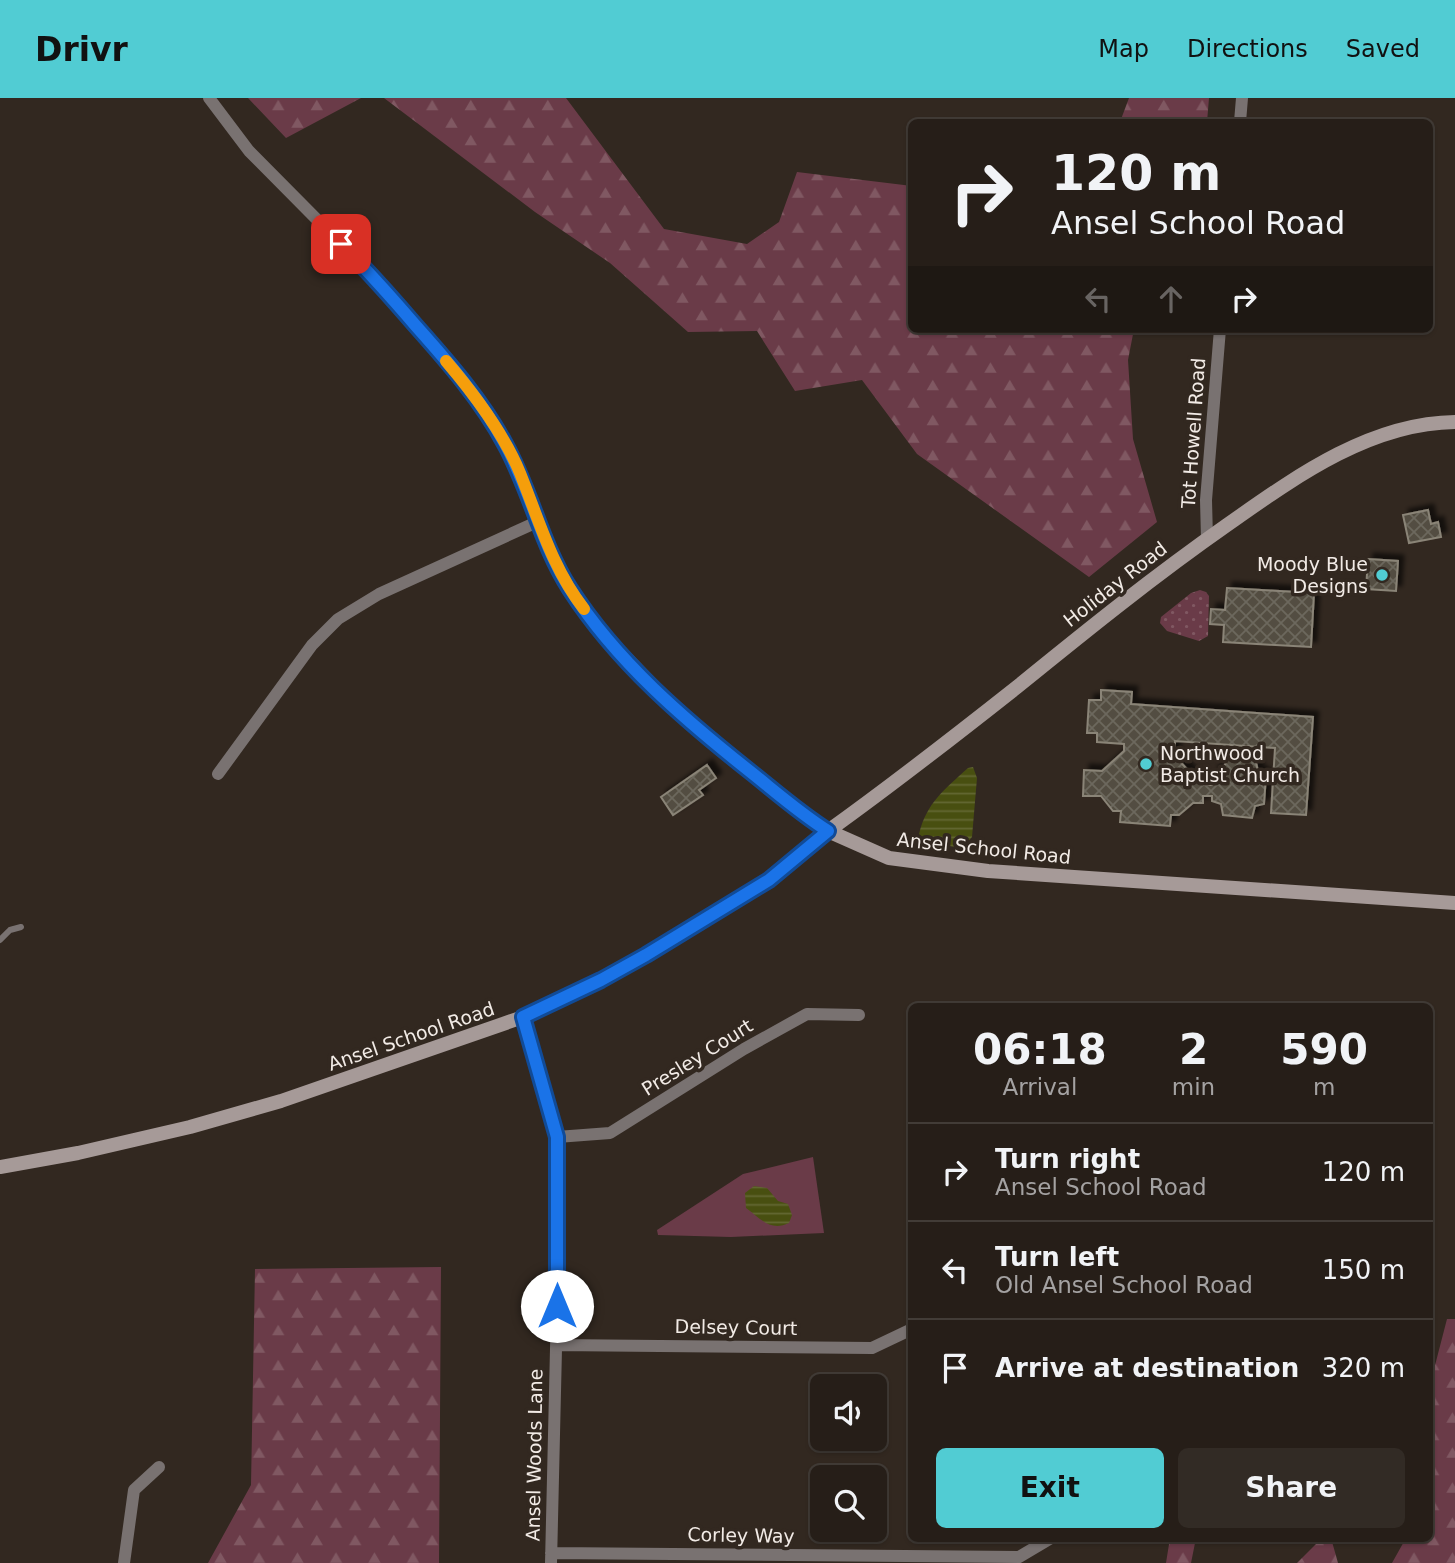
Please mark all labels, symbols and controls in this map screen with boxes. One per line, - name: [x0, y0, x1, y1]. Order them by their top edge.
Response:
- text: Drivr: [35, 30, 128, 69]
- text: Map: [1098, 35, 1149, 63]
- text: Directions: [1187, 35, 1308, 63]
- text: Saved: [1346, 35, 1420, 63]
- text: 120 m: [1051, 145, 1221, 202]
- icon: right: [936, 147, 1027, 238]
- text: Ansel School Road: [1051, 204, 1345, 242]
- pin: [311, 214, 371, 274]
- icon: arrive: [322, 225, 360, 263]
- icon: left: [1079, 280, 1117, 318]
- icon: ahead: [1152, 280, 1190, 318]
- icon: right: [1225, 280, 1263, 318]
- street label: Tot Howell Road: [1177, 357, 1209, 510]
- street label: Holiday Road: [1059, 537, 1171, 631]
- place label: Moody Blue Designs: [1257, 553, 1368, 597]
- marker: Moody Blue Designs: [1374, 567, 1390, 583]
- place label: Northwood Baptist Church: [1160, 742, 1300, 786]
- marker: Northwood Baptist Church: [1138, 756, 1154, 772]
- street label: Ansel School Road: [896, 828, 1072, 868]
- street label: Ansel School Road: [325, 997, 497, 1075]
- street label: Presley Court: [638, 1014, 756, 1100]
- text: 06:18: [973, 1025, 1107, 1074]
- text: 2: [1179, 1025, 1208, 1074]
- text: 590: [1280, 1025, 1368, 1074]
- text: Arrival: [1003, 1074, 1077, 1100]
- text: min: [1172, 1074, 1215, 1100]
- text: m: [1313, 1074, 1335, 1100]
- text: Turn right: [995, 1144, 1140, 1174]
- icon: right: [936, 1153, 974, 1191]
- text: 120 m: [1322, 1157, 1405, 1187]
- text: Ansel School Road: [995, 1174, 1207, 1200]
- text: Turn left: [995, 1242, 1119, 1272]
- icon: left: [936, 1251, 974, 1289]
- text: 150 m: [1322, 1255, 1405, 1285]
- position arrow: [520, 1269, 594, 1343]
- text: Old Ansel School Road: [995, 1272, 1253, 1298]
- street label: Delsey Court: [674, 1315, 798, 1339]
- icon: arrive: [936, 1349, 974, 1387]
- text: Arrive at destination: [995, 1353, 1299, 1383]
- text: 320 m: [1322, 1353, 1405, 1383]
- street label: Ansel Woods Lane: [521, 1368, 547, 1542]
- map controls: [810, 1374, 887, 1542]
- button: sound: [810, 1374, 887, 1451]
- button: Exit: [936, 1448, 1164, 1528]
- button: Share: [1178, 1448, 1405, 1528]
- button: search: [810, 1465, 887, 1542]
- street label: Corley Way: [687, 1523, 795, 1547]

